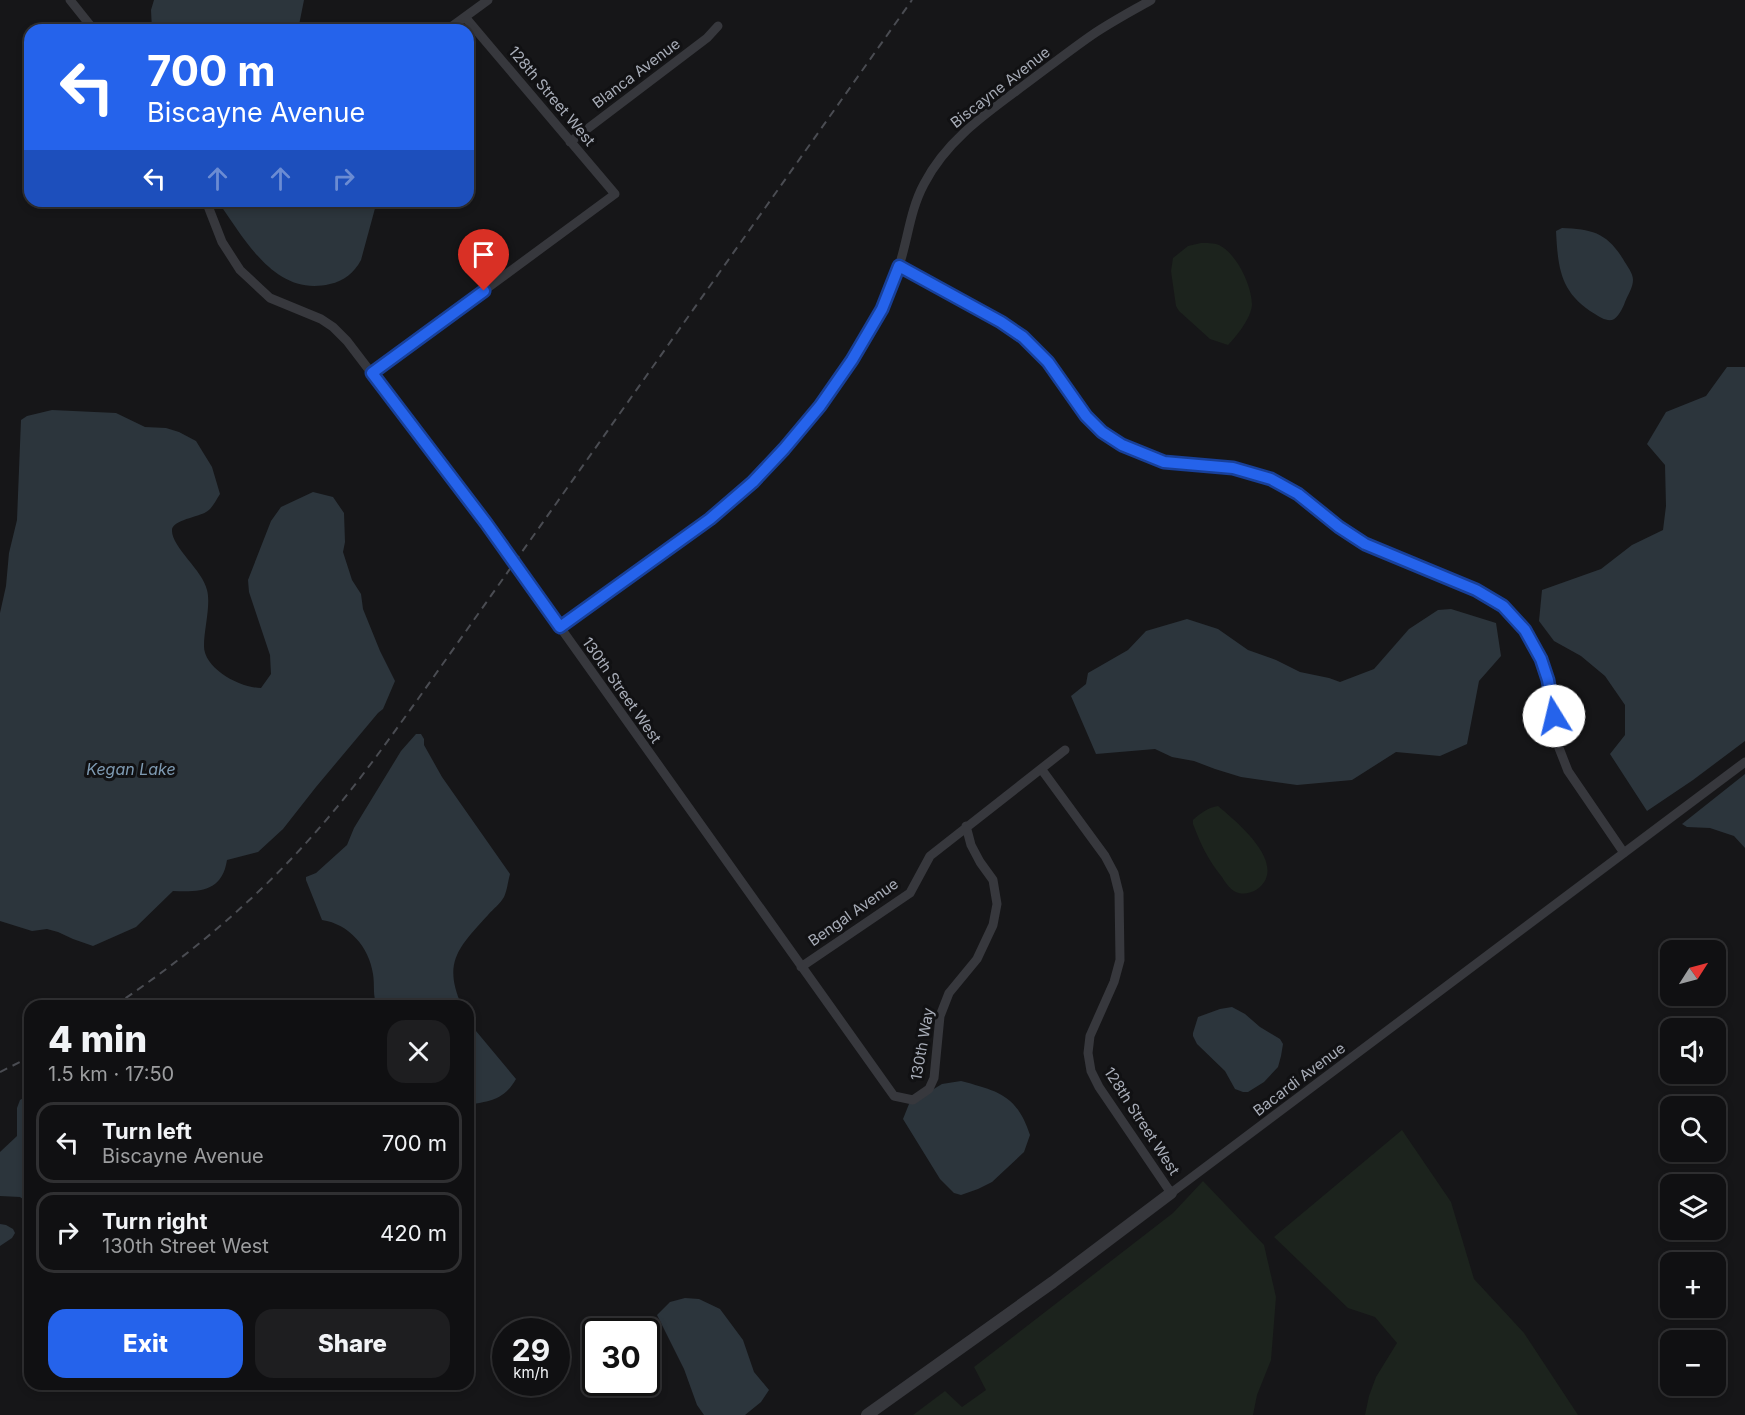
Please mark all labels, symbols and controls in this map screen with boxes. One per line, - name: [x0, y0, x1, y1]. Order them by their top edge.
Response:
- street label: Blanca Avenue: [588, 34, 684, 112]
- street label: 128th Street West: [505, 42, 599, 150]
- street label: Biscayne Avenue: [946, 42, 1054, 132]
- text: 700 m: [147, 45, 276, 96]
- icon: left: [48, 48, 126, 126]
- text: Biscayne Avenue: [147, 96, 365, 129]
- icon: left: [138, 162, 171, 195]
- icon: ahead: [201, 162, 234, 195]
- icon: ahead: [264, 162, 297, 195]
- icon: right: [327, 162, 360, 195]
- pin: [458, 229, 509, 291]
- icon: arrive: [467, 238, 500, 271]
- street label: 130th Street West: [578, 633, 666, 747]
- position arrow: [1522, 684, 1586, 748]
- water label: Kegan Lake: [86, 759, 176, 779]
- street label: Bengal Avenue: [804, 874, 902, 950]
- north arrow: [1660, 940, 1726, 1006]
- map controls: [1660, 940, 1726, 1396]
- street label: 130th Way: [906, 1006, 938, 1082]
- text: 4 min: [48, 1017, 147, 1061]
- button: sound: [1660, 1018, 1726, 1084]
- button: close: [387, 1020, 450, 1083]
- street label: Bacardi Avenue: [1249, 1038, 1349, 1120]
- text: 1.5 km · 17:50: [48, 1062, 174, 1086]
- street label: 128th Street West: [1100, 1064, 1184, 1179]
- button: search: [1660, 1096, 1726, 1162]
- text: Turn left: [102, 1118, 192, 1144]
- icon: left: [51, 1126, 84, 1159]
- text: 700 m: [382, 1130, 447, 1156]
- text: Biscayne Avenue: [102, 1144, 264, 1168]
- button: layers: [1660, 1174, 1726, 1240]
- text: Turn right: [102, 1208, 208, 1234]
- icon: right: [51, 1216, 84, 1249]
- text: 420 m: [380, 1220, 447, 1246]
- text: 130th Street West: [102, 1234, 269, 1258]
- button: +: [1660, 1252, 1726, 1318]
- button: Exit: [48, 1309, 243, 1378]
- button: Share: [255, 1309, 450, 1378]
- speed limit sign: 30: [582, 1318, 660, 1396]
- button: −: [1660, 1330, 1726, 1396]
- text: 29: [512, 1332, 550, 1368]
- text: km/h: [513, 1363, 549, 1382]

